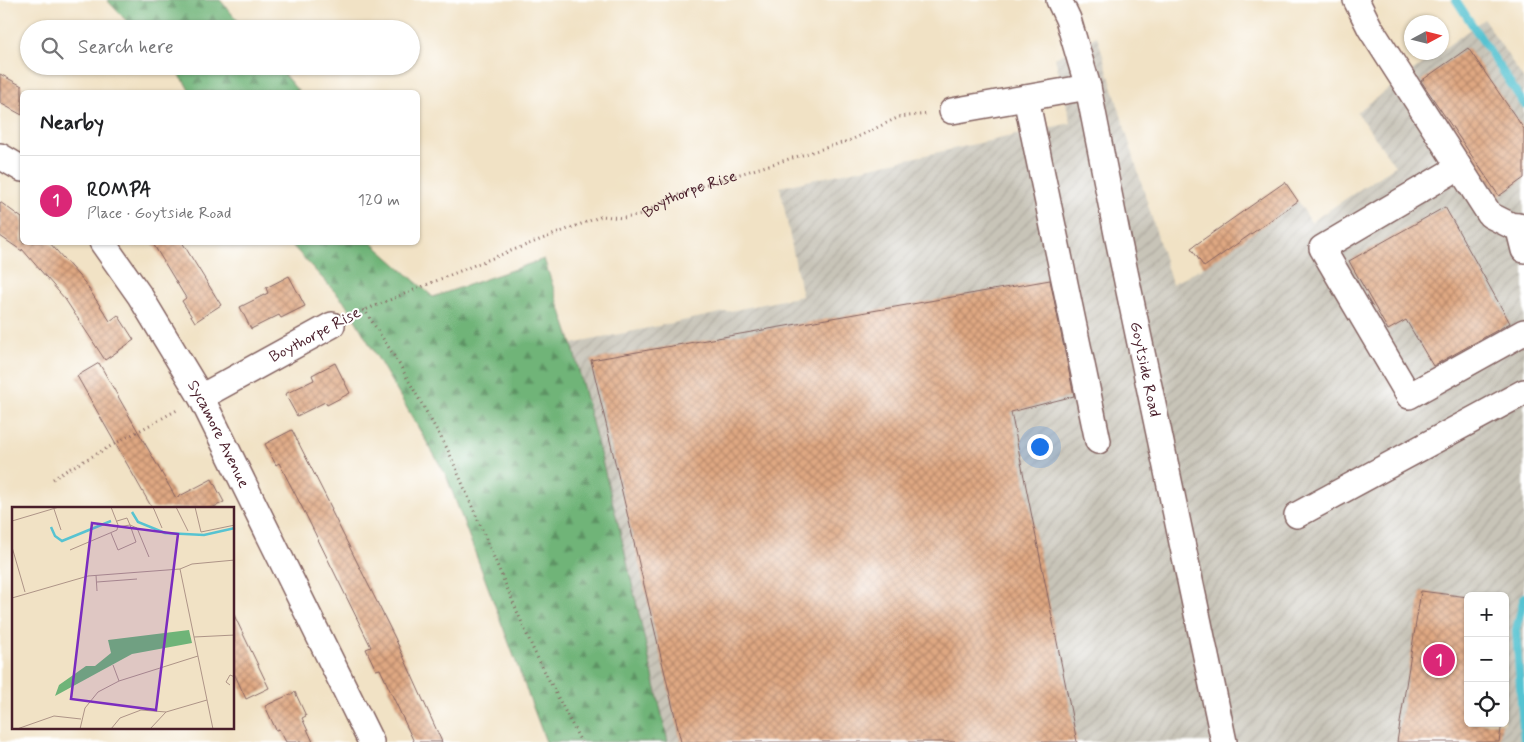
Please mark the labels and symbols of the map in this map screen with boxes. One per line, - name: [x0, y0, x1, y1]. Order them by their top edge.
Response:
- north arrow: [1404, 15, 1449, 60]
- street label: Boythorpe Rise: [638, 165, 739, 223]
- street label: Boythorpe Rise: [266, 302, 364, 368]
- street label: Goytside Road: [1125, 320, 1166, 419]
- street label: Sycamore Avenue: [183, 376, 255, 492]
- your location: [1027, 434, 1053, 460]
- inset map: [12, 507, 235, 730]
- pin: 1: [1423, 641, 1455, 679]

